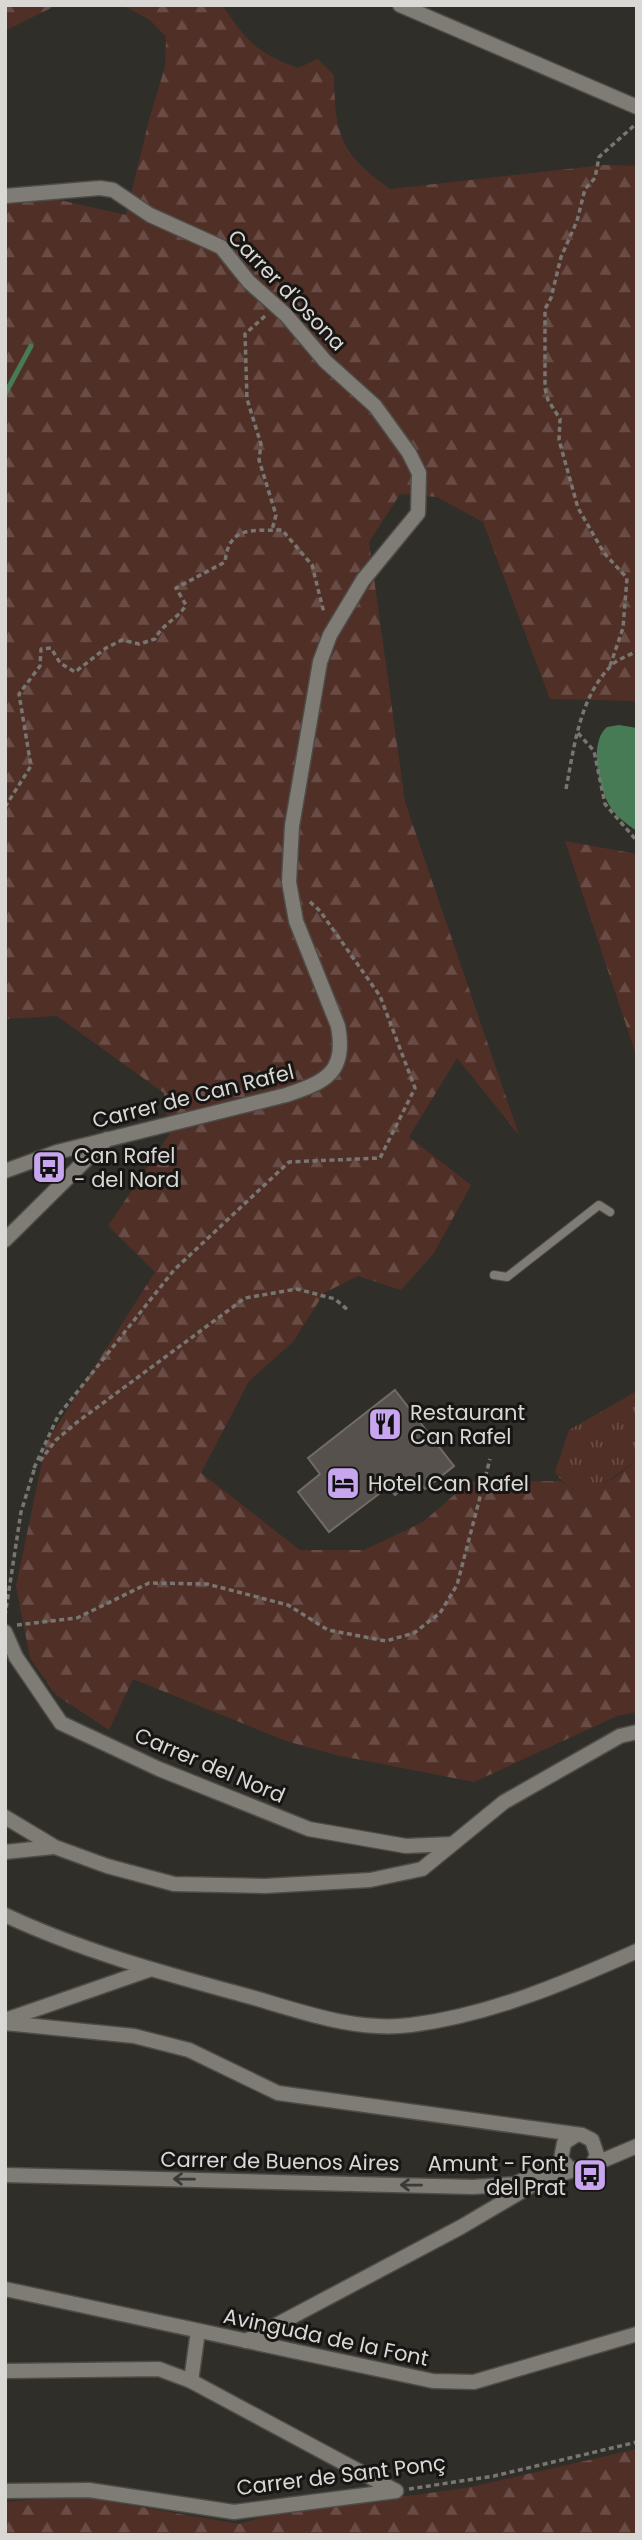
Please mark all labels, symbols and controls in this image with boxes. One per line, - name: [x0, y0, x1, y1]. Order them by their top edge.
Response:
- street label: Carrer d'Osona: [221, 223, 353, 357]
- street label: Carrer de Can Rafel: [89, 1057, 297, 1135]
- place label: Can Rafel - del Nord: [74, 1141, 179, 1194]
- bus stop icon: Can Rafel - del Nord: [30, 1148, 68, 1186]
- place label: Restaurant Can Rafel: [410, 1398, 525, 1451]
- restaurant icon: Restaurant Can Rafel: [366, 1405, 404, 1443]
- hotel icon: Hotel Can Rafel: [324, 1464, 362, 1502]
- place label: Hotel Can Rafel: [368, 1469, 529, 1498]
- street label: Carrer del Nord: [130, 1720, 290, 1810]
- street label: Carrer de Buenos Aires: [160, 2144, 400, 2178]
- place label: Amunt - Font del Prat: [428, 2149, 566, 2202]
- bus stop icon: Amunt - Font del Prat: [571, 2156, 609, 2194]
- one-way arrow: [173, 2173, 196, 2186]
- one-way arrow: [400, 2178, 423, 2192]
- street label: Avinguda de la Font: [221, 2301, 431, 2373]
- street label: Carrer de Sant Ponç: [235, 2448, 447, 2502]

